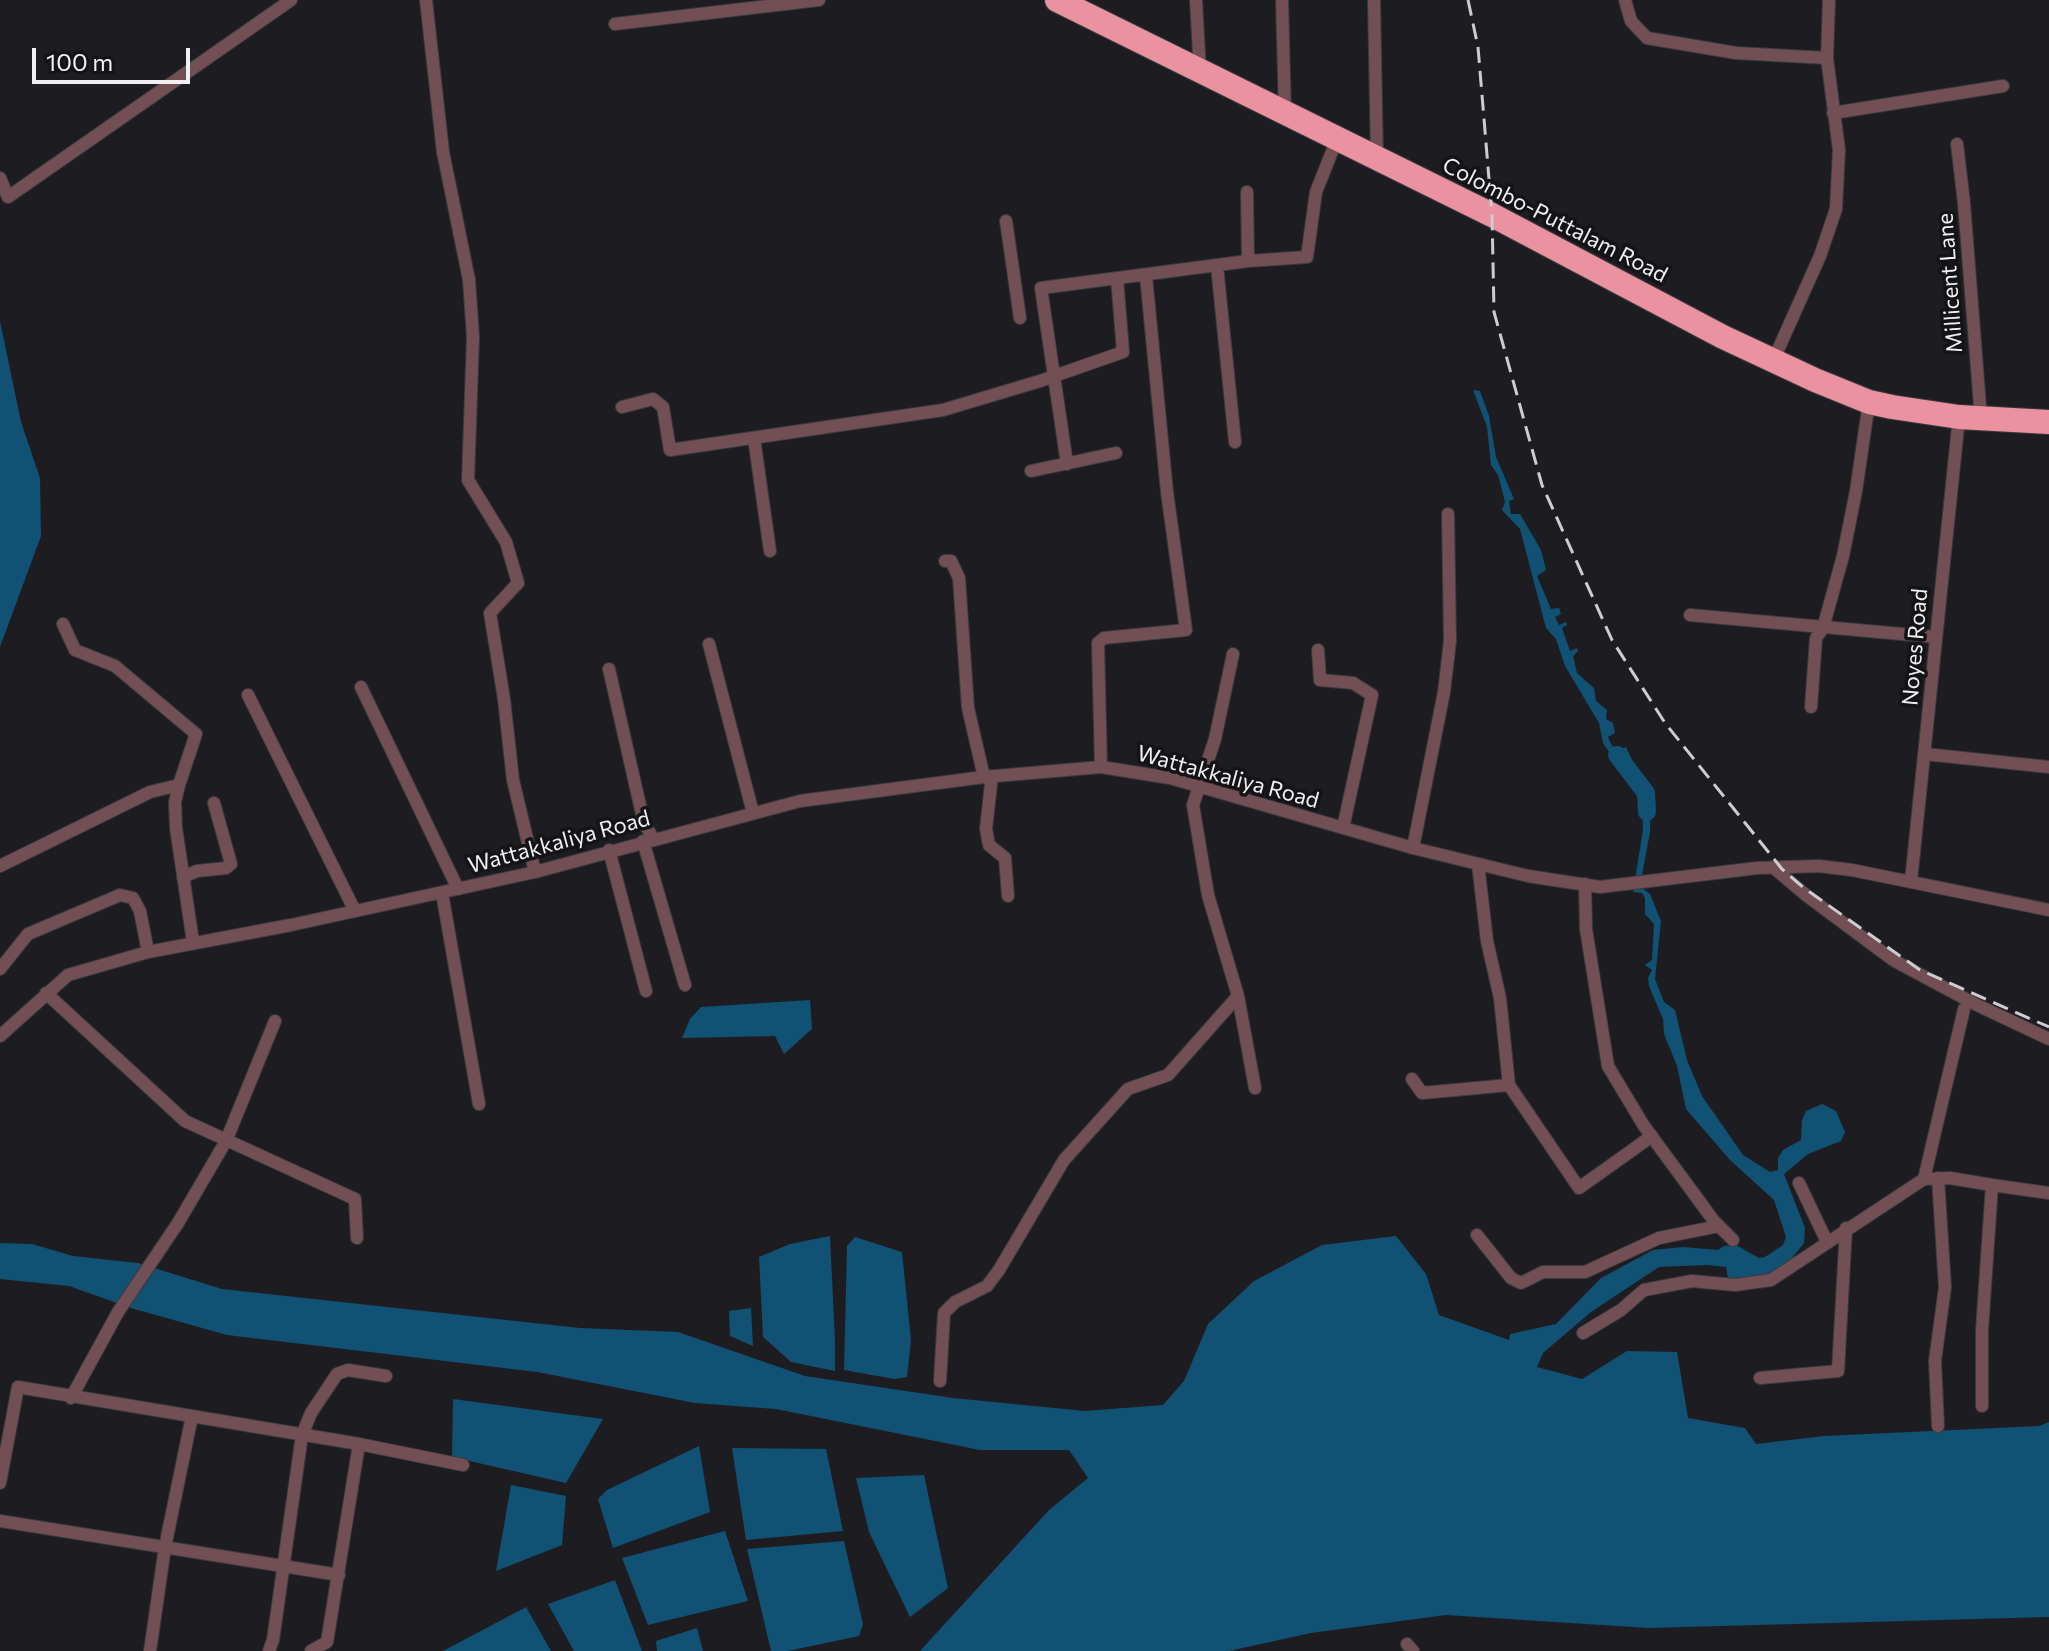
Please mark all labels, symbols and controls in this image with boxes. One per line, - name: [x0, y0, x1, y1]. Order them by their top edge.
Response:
- scale bar: [36, 32, 194, 82]
- text: 100 m: [46, 47, 113, 76]
- street label: Colombo-Puttalam Road: [1438, 152, 1672, 288]
- street label: Millicent Lane: [1932, 212, 1968, 354]
- street label: Noyes Road: [1897, 587, 1933, 707]
- street label: Wattakkaliya Road: [1134, 740, 1322, 814]
- street label: Wattakkaliya Road: [465, 805, 653, 879]

